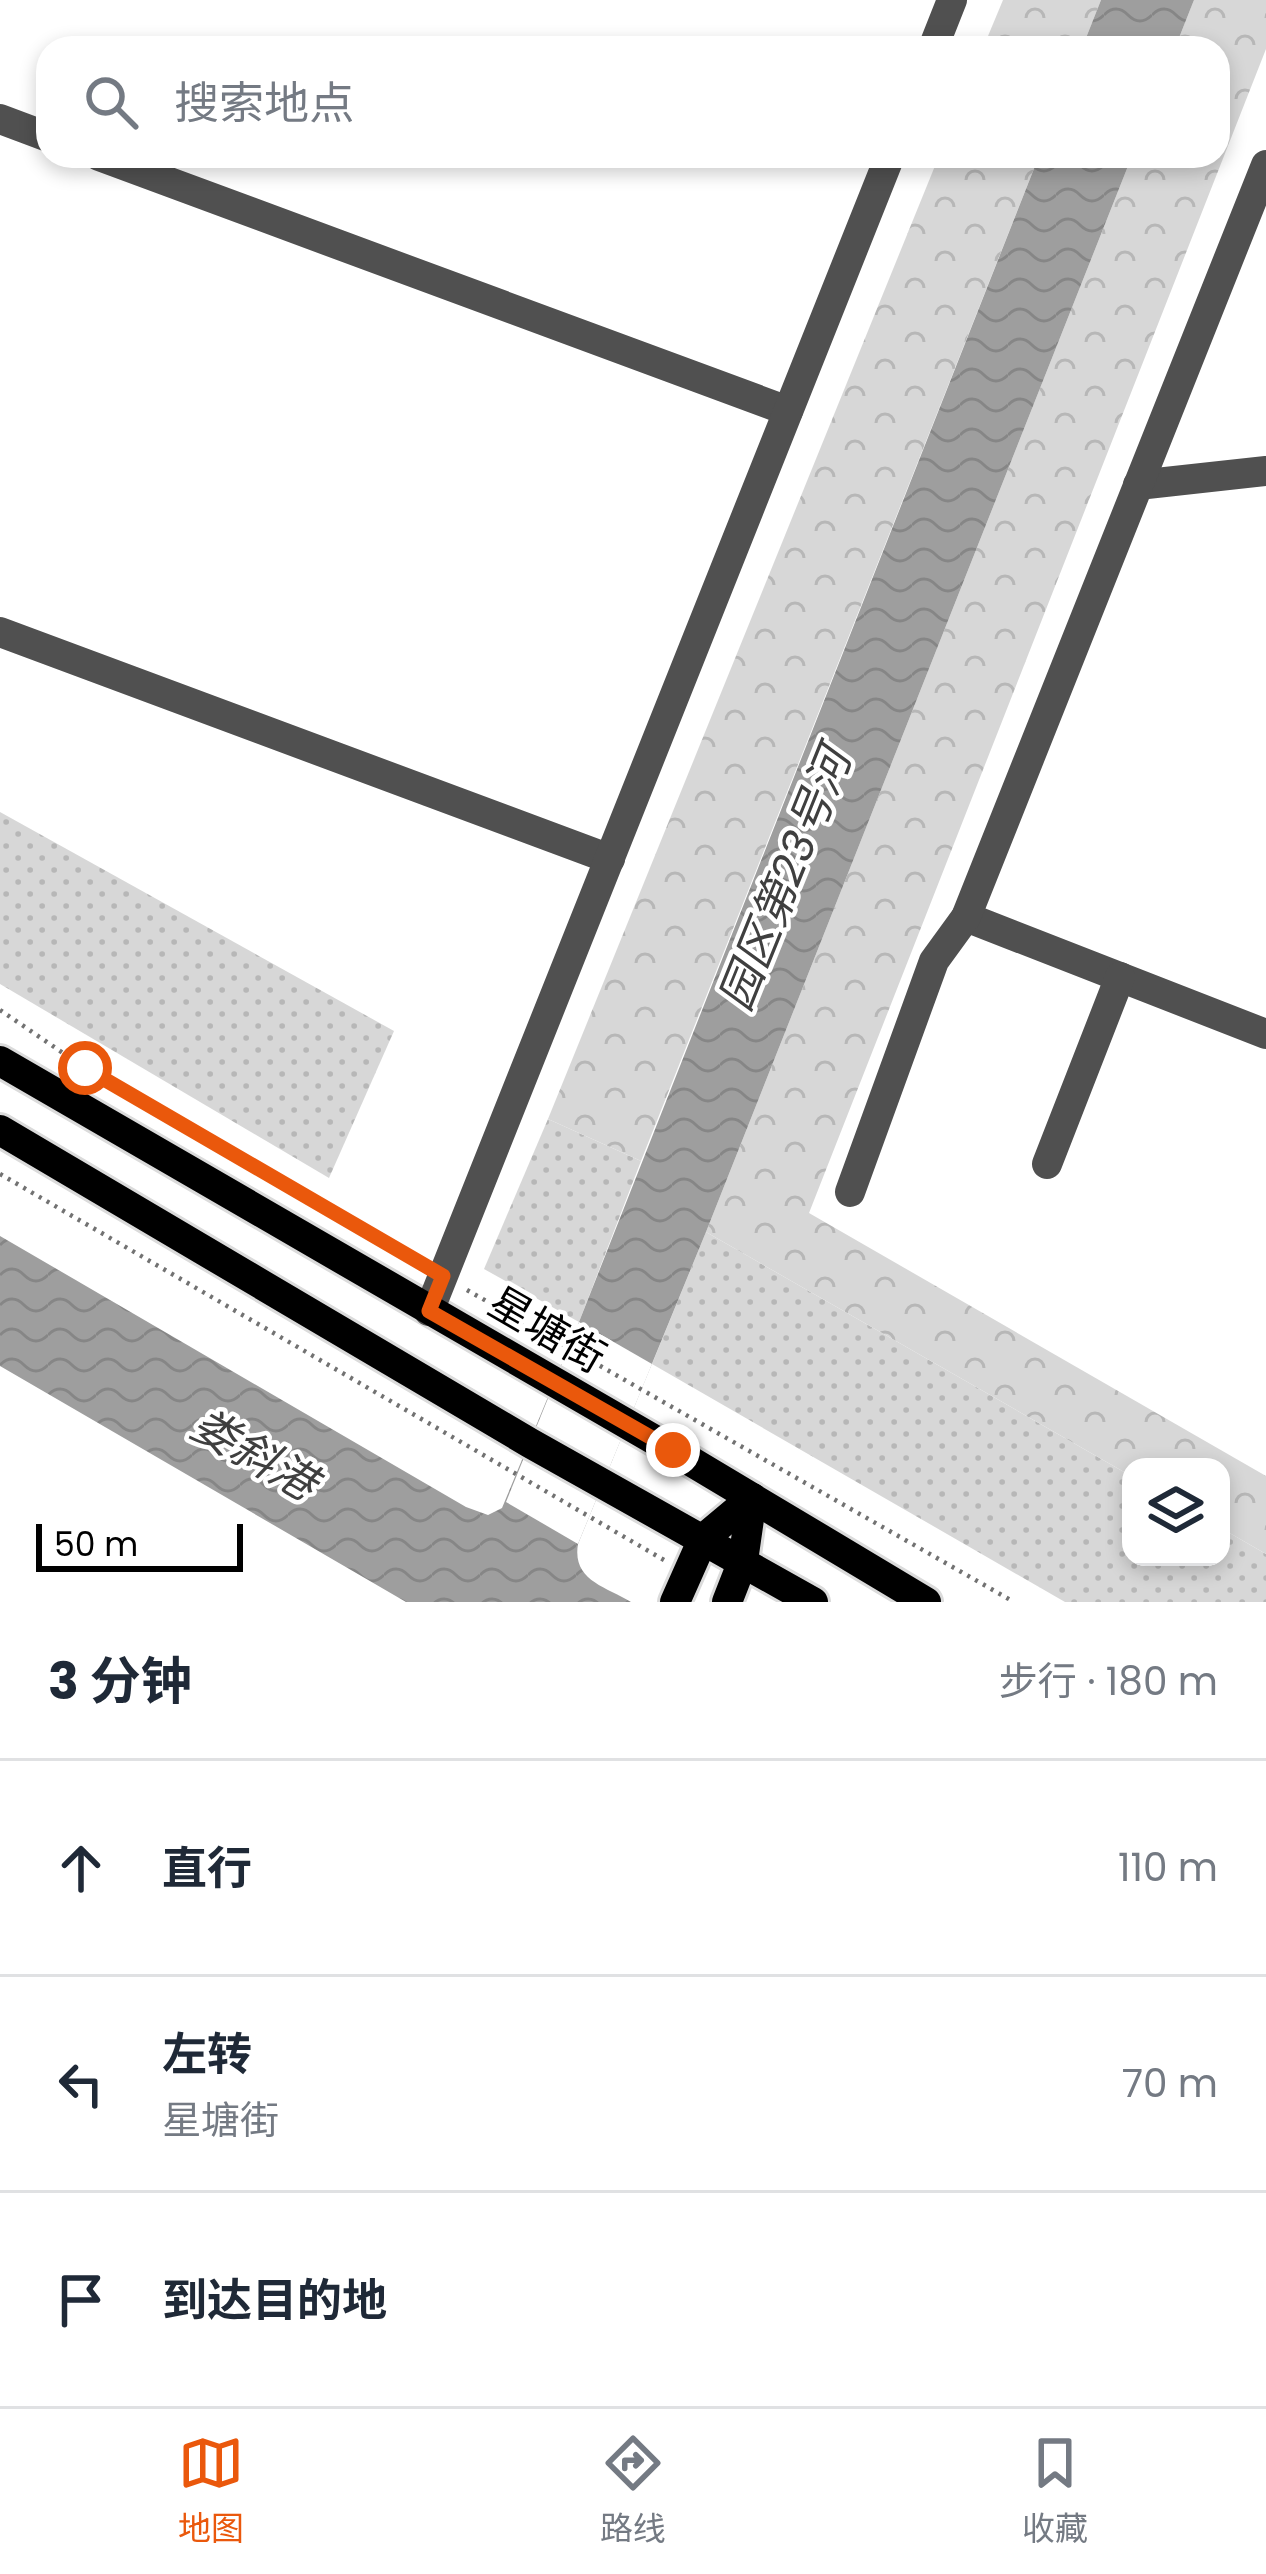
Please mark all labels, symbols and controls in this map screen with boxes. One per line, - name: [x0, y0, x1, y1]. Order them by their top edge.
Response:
- search box: [36, 36, 1230, 168]
- icon: search: [78, 69, 144, 135]
- text: 搜索地点: [174, 72, 354, 135]
- water label: 园区第23号河: [704, 731, 869, 1019]
- route start: [58, 1041, 112, 1095]
- street label: 星塘街: [478, 1273, 616, 1387]
- water label: 娄斜港: [180, 1393, 333, 1518]
- route end: [646, 1423, 700, 1477]
- map controls: [1122, 1458, 1230, 1566]
- button: layers: [1122, 1458, 1230, 1566]
- scale bar: [36, 1518, 243, 1571]
- text: 50 m: [54, 1521, 138, 1568]
- text: 3 分钟: [48, 1645, 192, 1717]
- text: 步行 · 180 m: [999, 1654, 1218, 1709]
- icon: ahead: [48, 1835, 114, 1901]
- text: 直行: [162, 1837, 252, 1900]
- text: 110 m: [1118, 1840, 1218, 1895]
- text: 左转: [162, 2023, 252, 2086]
- icon: left: [48, 2051, 114, 2117]
- text: 70 m: [1122, 2056, 1218, 2111]
- text: 星塘街: [162, 2093, 279, 2148]
- icon: arrive: [48, 2267, 114, 2333]
- text: 到达目的地: [162, 2269, 387, 2332]
- tab: 地图: [178, 2430, 244, 2554]
- tab: 路线: [600, 2430, 666, 2554]
- tab: 收藏: [1022, 2430, 1088, 2554]

